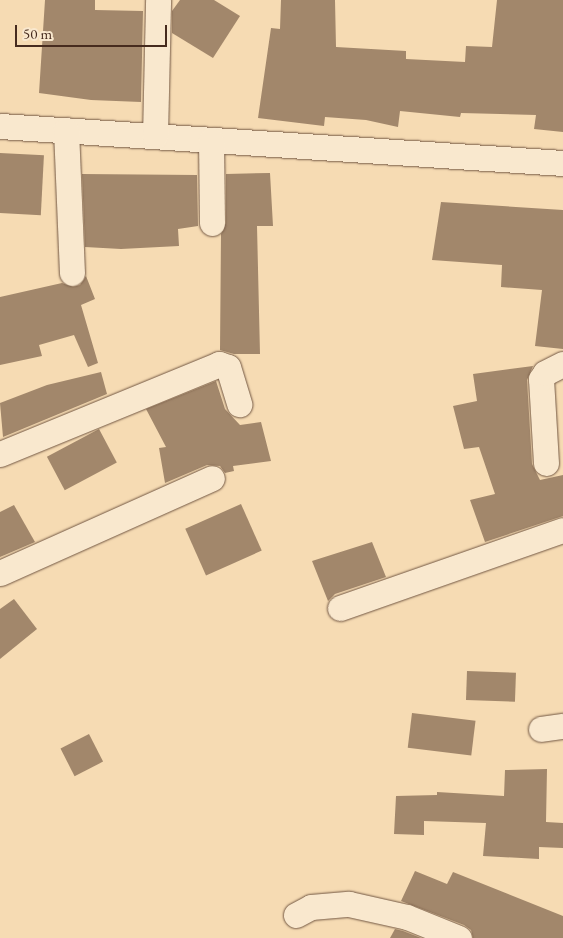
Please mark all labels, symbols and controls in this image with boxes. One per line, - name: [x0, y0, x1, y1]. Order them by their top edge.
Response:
- scale bar: [18, 15, 170, 47]
- text: 50 m: [23, 24, 52, 43]

